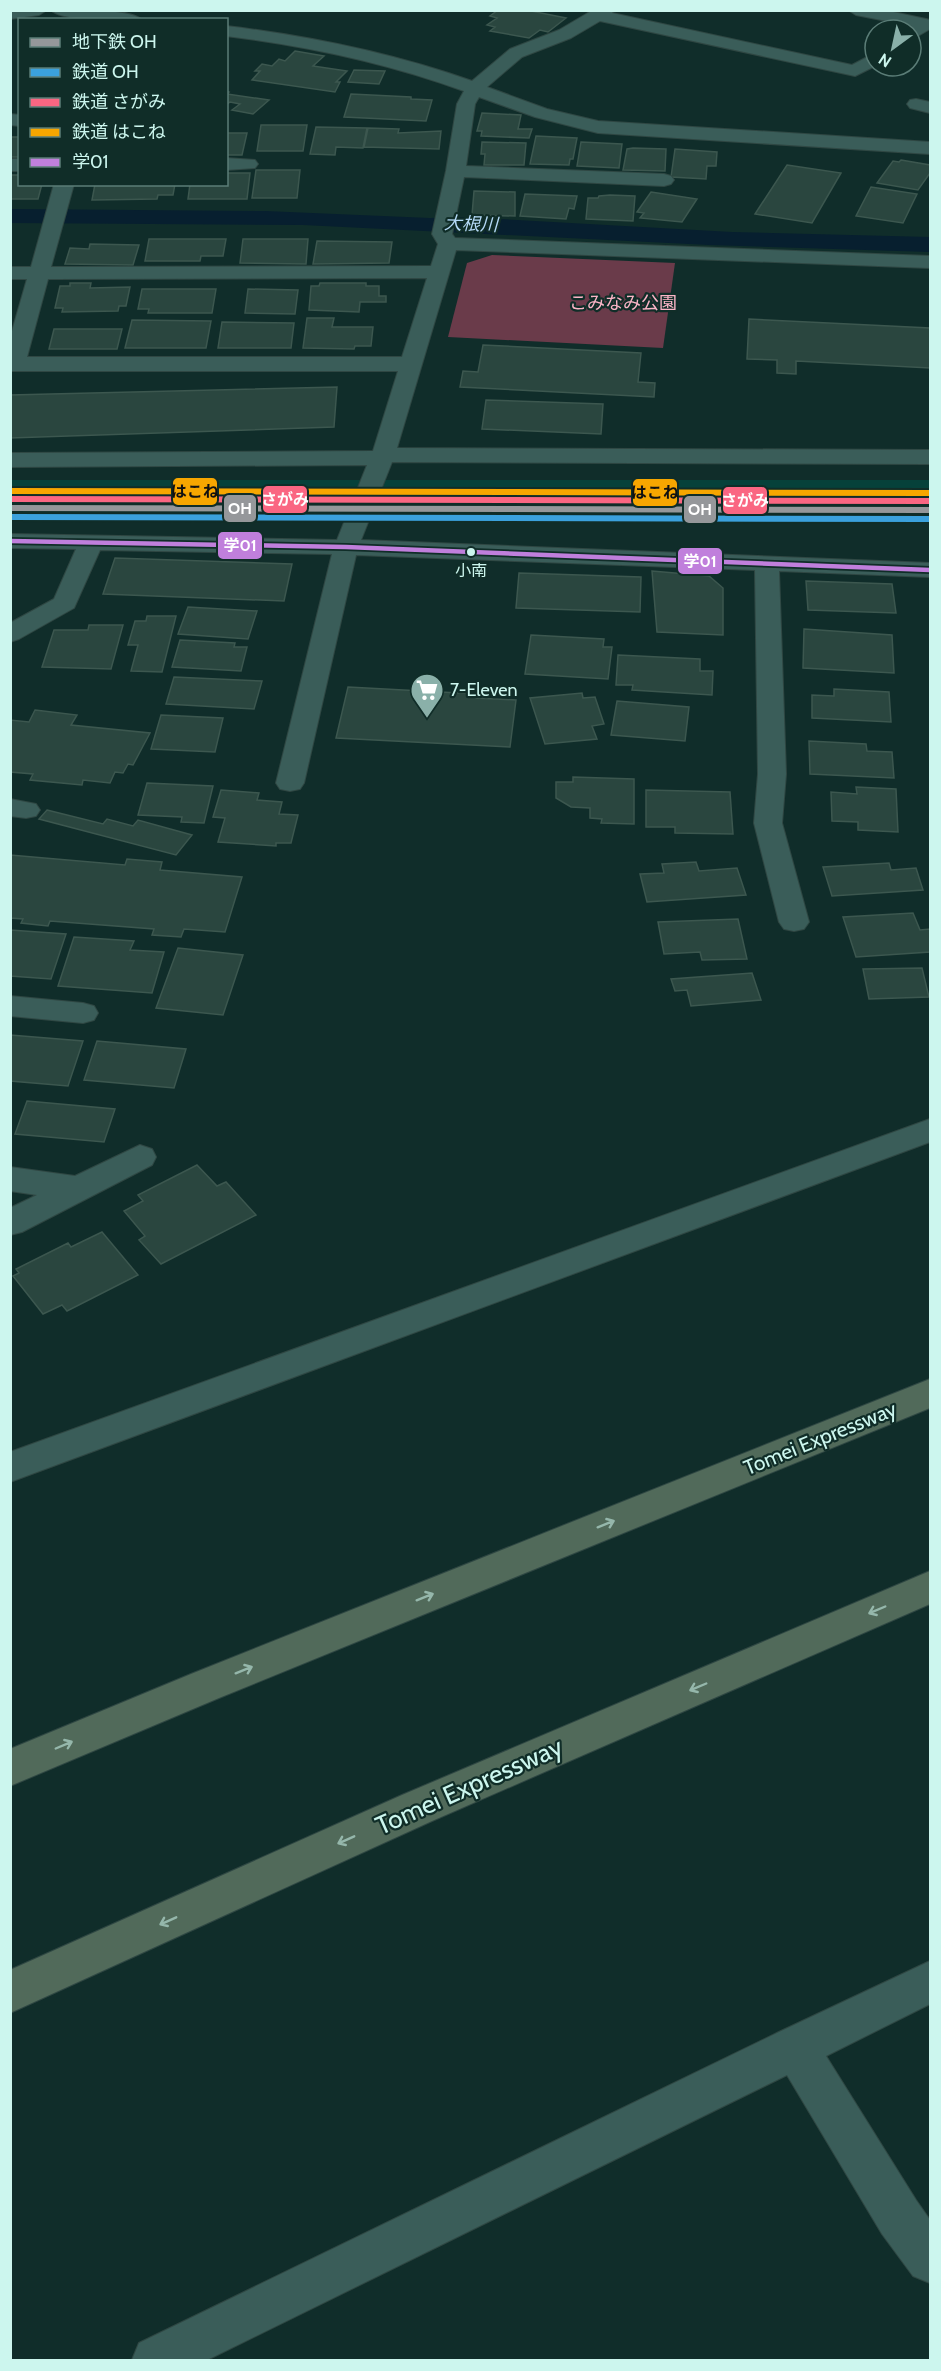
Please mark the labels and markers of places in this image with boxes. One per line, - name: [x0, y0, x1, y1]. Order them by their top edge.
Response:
- marker: 小南: [465, 546, 477, 558]
- place label: 小南: [455, 561, 487, 580]
- supermarket icon: 7-Eleven: [409, 672, 445, 719]
- place label: 7-Eleven: [450, 679, 518, 701]

